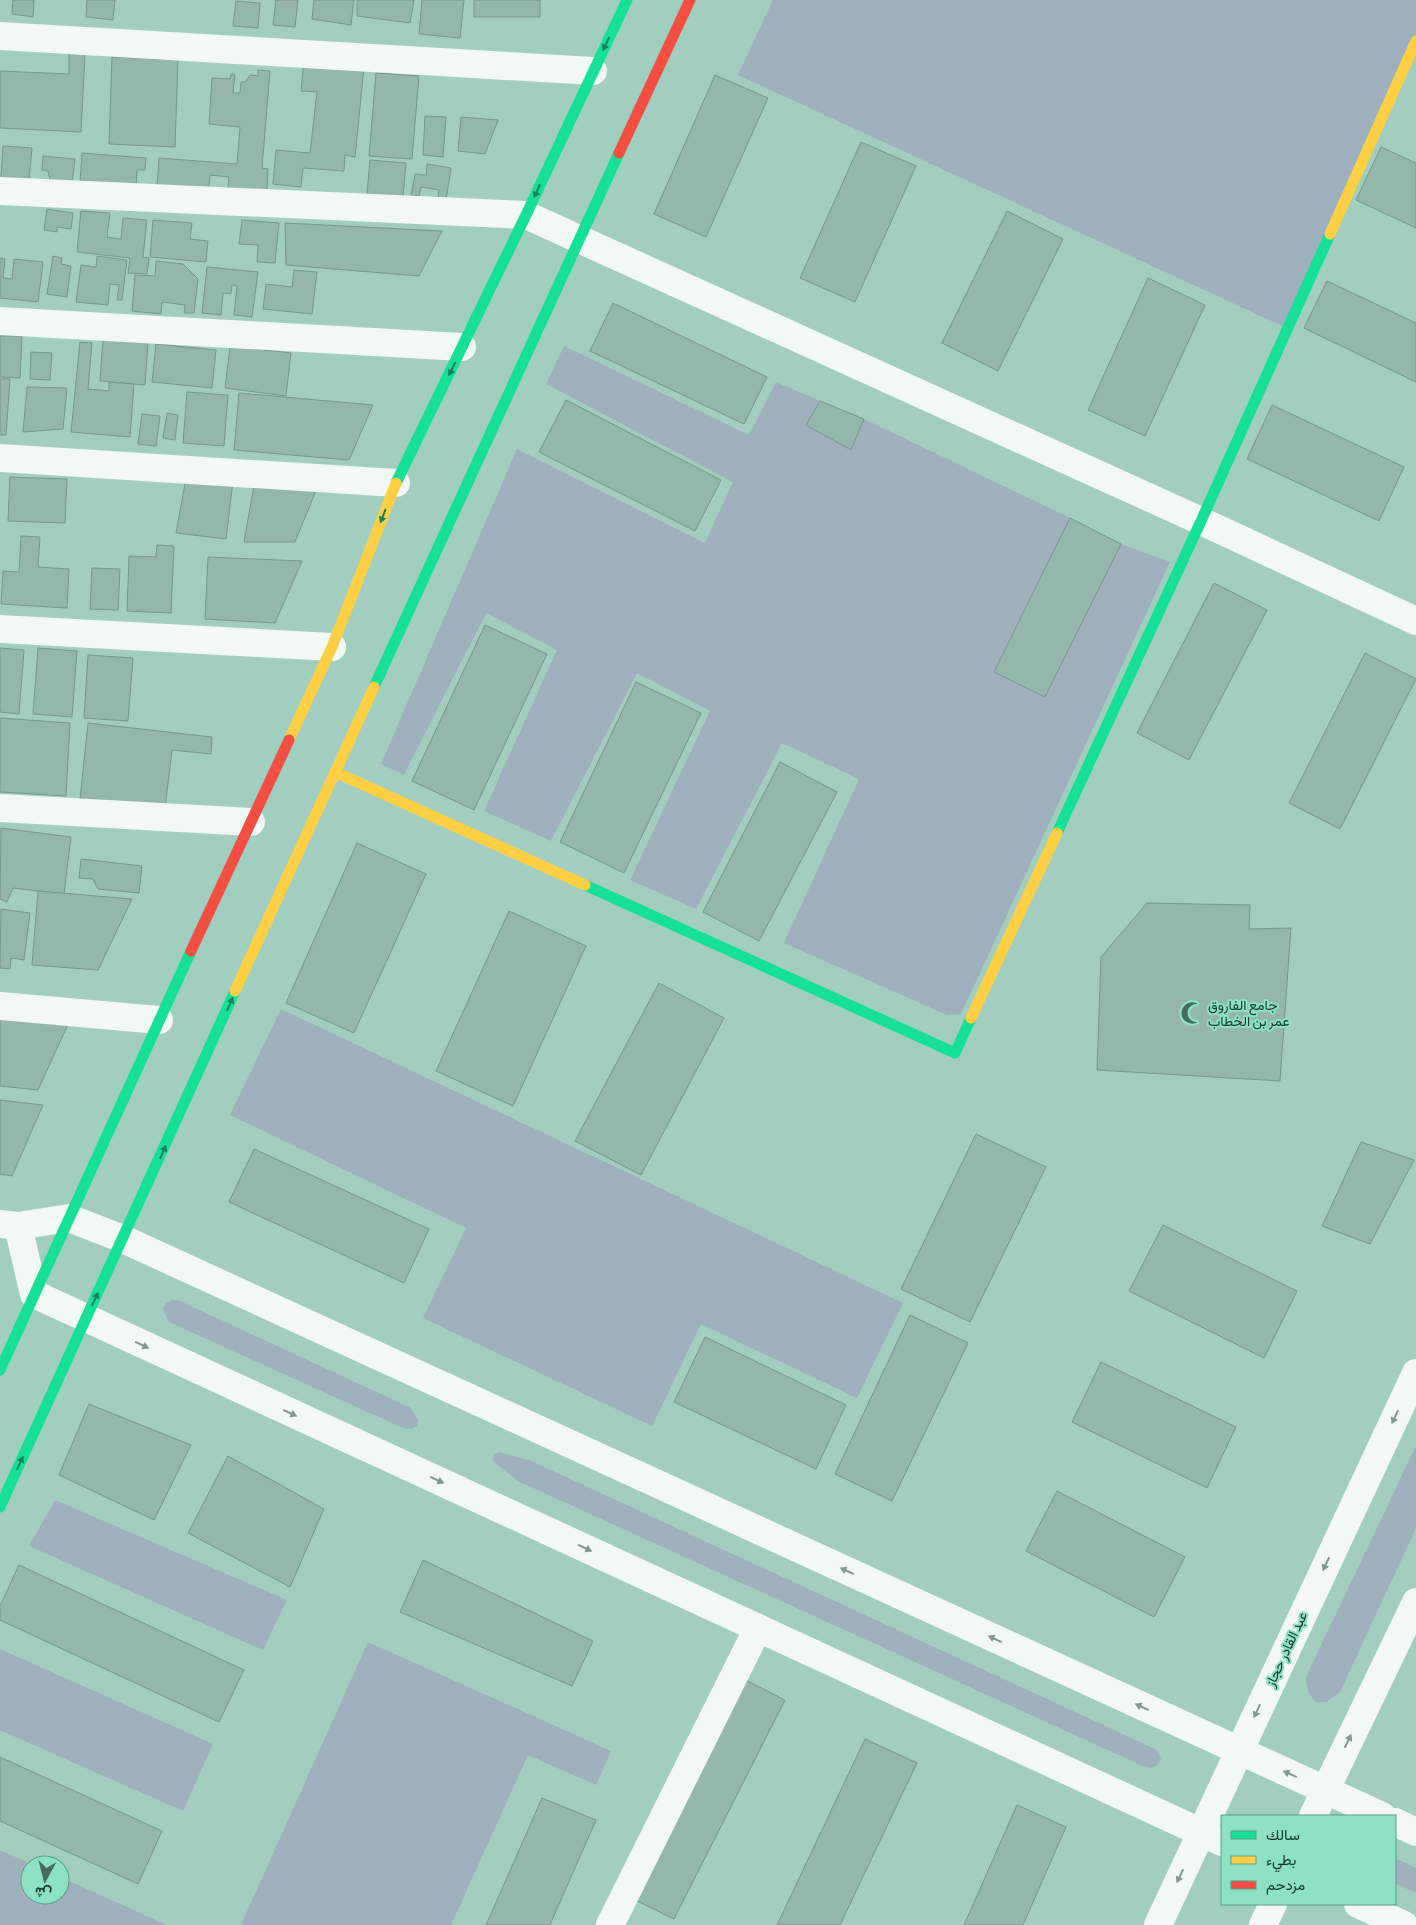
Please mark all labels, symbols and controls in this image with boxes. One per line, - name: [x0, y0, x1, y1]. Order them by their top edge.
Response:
- one-way arrow: [602, 37, 610, 51]
- one-way arrow: [533, 184, 541, 198]
- one-way arrow: [447, 362, 455, 376]
- one-way arrow: [379, 509, 387, 524]
- one-way arrow: [226, 997, 234, 1011]
- place label: جامع الفاروق عمر بن الخطاب: [1208, 997, 1290, 1030]
- mosque icon: جامع الفاروق عمر بن الخطاب: [1179, 1000, 1205, 1026]
- one-way arrow: [158, 1144, 167, 1159]
- one-way arrow: [92, 1292, 100, 1306]
- one-way arrow: [135, 1341, 149, 1349]
- one-way arrow: [283, 1409, 297, 1417]
- one-way arrow: [1391, 1410, 1399, 1424]
- one-way arrow: [17, 1456, 25, 1470]
- one-way arrow: [430, 1477, 444, 1485]
- one-way arrow: [578, 1545, 592, 1553]
- one-way arrow: [1322, 1557, 1330, 1571]
- one-way arrow: [840, 1567, 854, 1575]
- street label: عبد القادر حجاز: [1261, 1609, 1311, 1690]
- one-way arrow: [987, 1635, 1002, 1643]
- one-way arrow: [1135, 1702, 1149, 1710]
- one-way arrow: [1253, 1704, 1261, 1718]
- one-way arrow: [1344, 1733, 1353, 1748]
- one-way arrow: [1283, 1770, 1297, 1778]
- legend: [1221, 1815, 1396, 1905]
- text: سالك: [1266, 1826, 1300, 1845]
- text: بطيء: [1266, 1851, 1296, 1873]
- north arrow: [20, 1855, 70, 1905]
- one-way arrow: [1176, 1869, 1184, 1883]
- text: مزدحم: [1266, 1876, 1305, 1895]
- text: ش: [34, 1883, 53, 1902]

